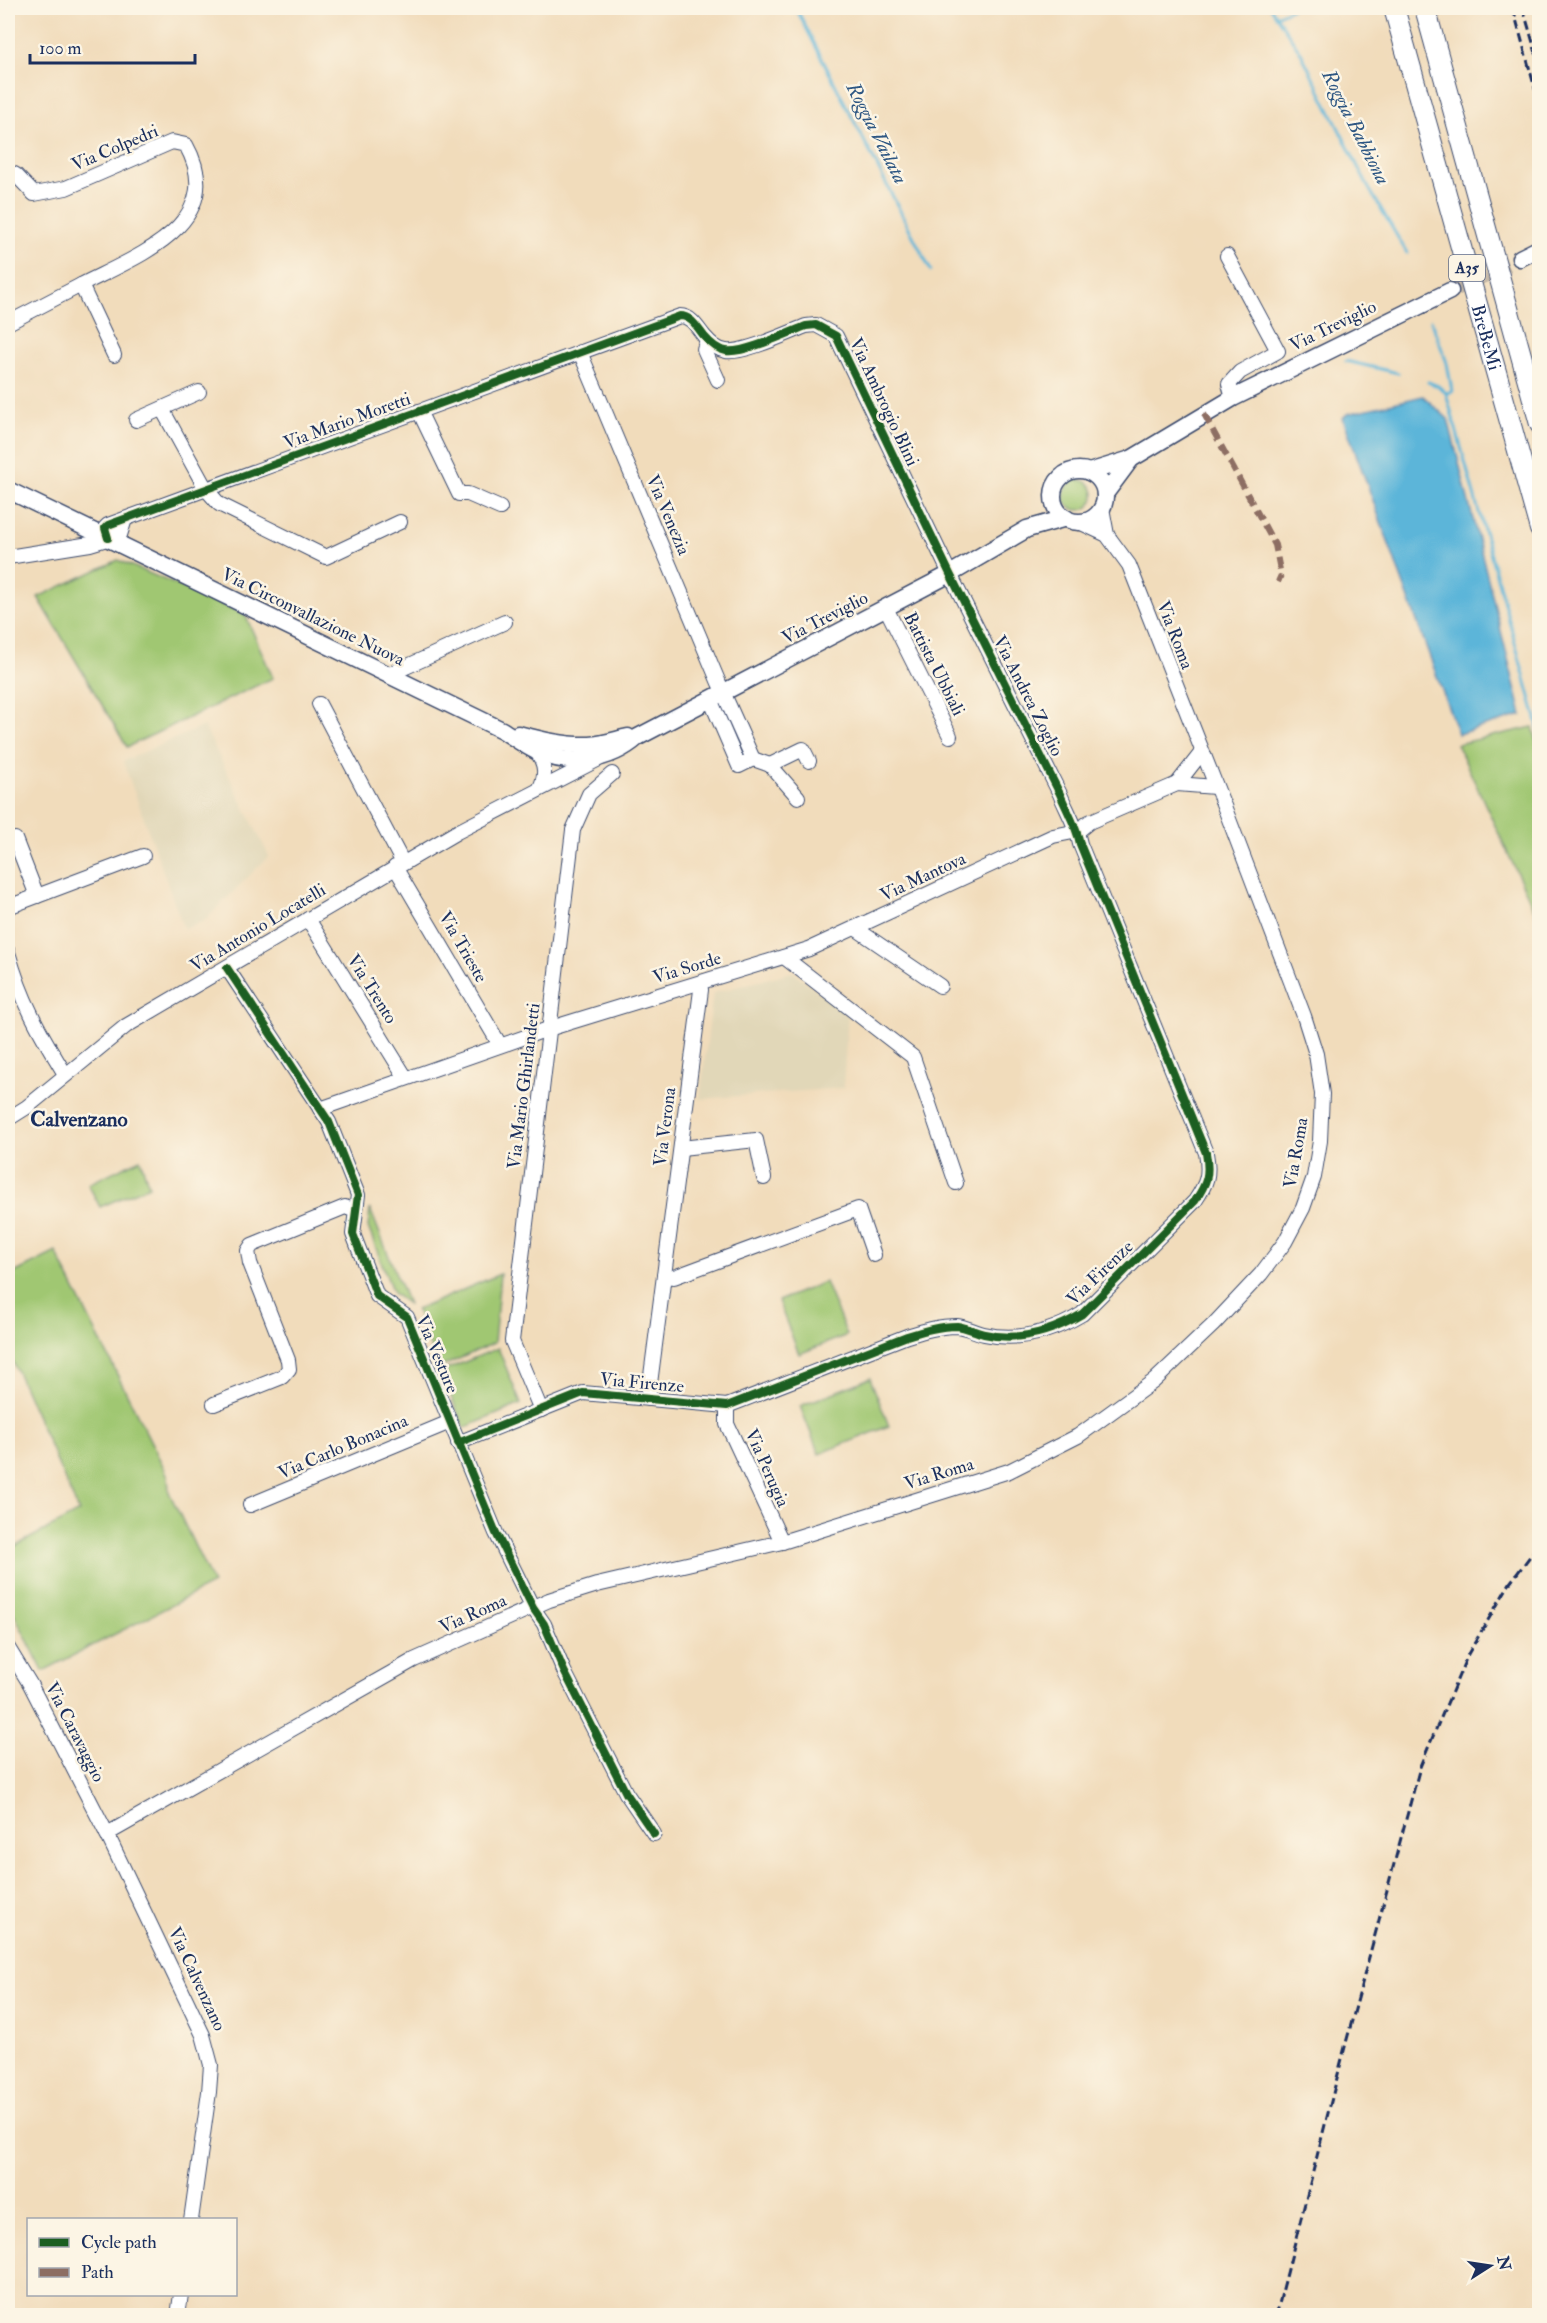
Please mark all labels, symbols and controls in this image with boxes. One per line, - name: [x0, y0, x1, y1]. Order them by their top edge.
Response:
- scale bar: [30, 27, 195, 65]
- text: 100 m: [39, 37, 82, 60]
- water label: Roggia Babbiona: [1316, 64, 1396, 189]
- water label: Roggia Vailata: [840, 77, 913, 188]
- street label: Via Colpedri: [68, 119, 162, 177]
- road number: A35: [1449, 255, 1485, 281]
- street label: Via Treviglio: [1286, 295, 1380, 357]
- street label: BreBeMi: [1466, 302, 1506, 373]
- street label: Via Ambrogio Blini: [844, 334, 924, 470]
- street label: Via Mario Moretti: [280, 387, 414, 455]
- street label: Via Venezia: [641, 471, 695, 559]
- street label: Via Circonvallazione Nuova: [218, 563, 409, 672]
- street label: Via Treviglio: [778, 586, 872, 649]
- street label: Via Roma: [1151, 598, 1199, 673]
- street label: Battista Ubbiali: [898, 608, 970, 720]
- street label: Via Andrea Zoglio: [988, 632, 1068, 761]
- street label: Via Mantova: [876, 847, 970, 907]
- street label: Via Antonio Locatelli: [186, 878, 330, 978]
- street label: Via Trieste: [433, 907, 493, 987]
- street label: Via Sorde: [650, 947, 724, 989]
- street label: Via Trento: [342, 950, 403, 1028]
- street label: Via Mario Ghirlandetti: [502, 1001, 546, 1170]
- street label: Via Verona: [649, 1086, 681, 1168]
- district label: Calvenzano: [30, 1106, 128, 1133]
- street label: Via Roma: [1278, 1115, 1314, 1190]
- street label: Via Firenze: [1062, 1235, 1139, 1311]
- street label: Via Vesture: [410, 1311, 464, 1397]
- street label: Via Firenze: [599, 1368, 685, 1398]
- street label: Via Carlo Bonacina: [275, 1409, 412, 1485]
- street label: Via Perugia: [740, 1425, 795, 1511]
- street label: Via Roma: [902, 1452, 977, 1495]
- street label: Via Roma: [436, 1589, 511, 1639]
- street label: Via Caravaggio: [40, 1678, 110, 1786]
- street label: Via Calvenzano: [163, 1923, 231, 2035]
- legend: [27, 2218, 237, 2296]
- text: Cycle path: [81, 2231, 157, 2254]
- north arrow: [1460, 2236, 1520, 2296]
- text: N: [1492, 2253, 1515, 2273]
- text: Path: [81, 2261, 114, 2284]

